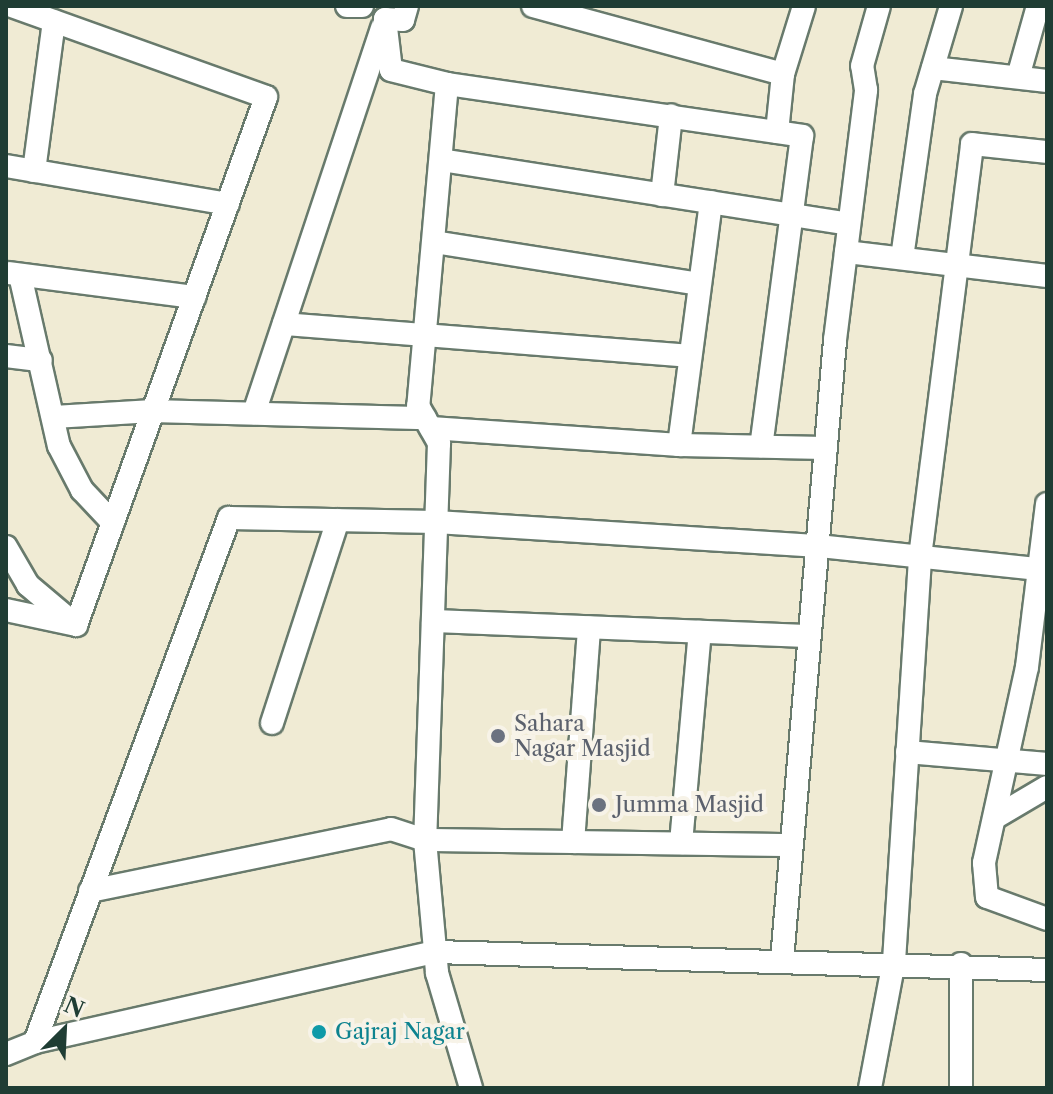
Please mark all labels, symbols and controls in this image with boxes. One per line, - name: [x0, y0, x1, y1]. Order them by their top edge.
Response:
- place label: Sahara Nagar Masjid: [514, 710, 651, 762]
- marker: Sahara Nagar Masjid: [489, 727, 507, 745]
- place label: Jumma Masjid: [615, 792, 764, 818]
- marker: Jumma Masjid: [590, 796, 608, 814]
- north arrow: [24, 990, 104, 1070]
- text: N: [60, 991, 88, 1024]
- place label: Gajraj Nagar: [335, 1019, 465, 1045]
- marker: Gajraj Nagar: [310, 1023, 328, 1041]

